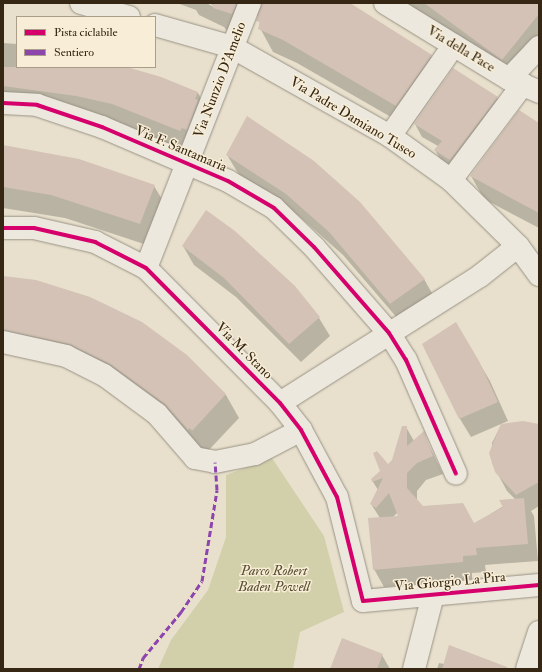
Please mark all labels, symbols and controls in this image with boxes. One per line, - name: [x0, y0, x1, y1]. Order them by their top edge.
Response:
- legend: [16, 16, 156, 68]
- street label: Via Nunzio D'Amelio: [190, 20, 250, 140]
- street label: Via della Pace: [424, 22, 498, 76]
- text: Pista ciclabile: [54, 25, 118, 40]
- text: Sentiero: [54, 45, 94, 60]
- street label: Via Padre Damiano Tuseo: [287, 74, 419, 162]
- street label: Via F. Santamaria: [133, 122, 229, 176]
- street label: Via M. Stano: [212, 319, 276, 383]
- park label: Parco Robert Baden Powell: [238, 563, 310, 596]
- street label: Via Giorgio La Pira: [394, 569, 506, 595]

